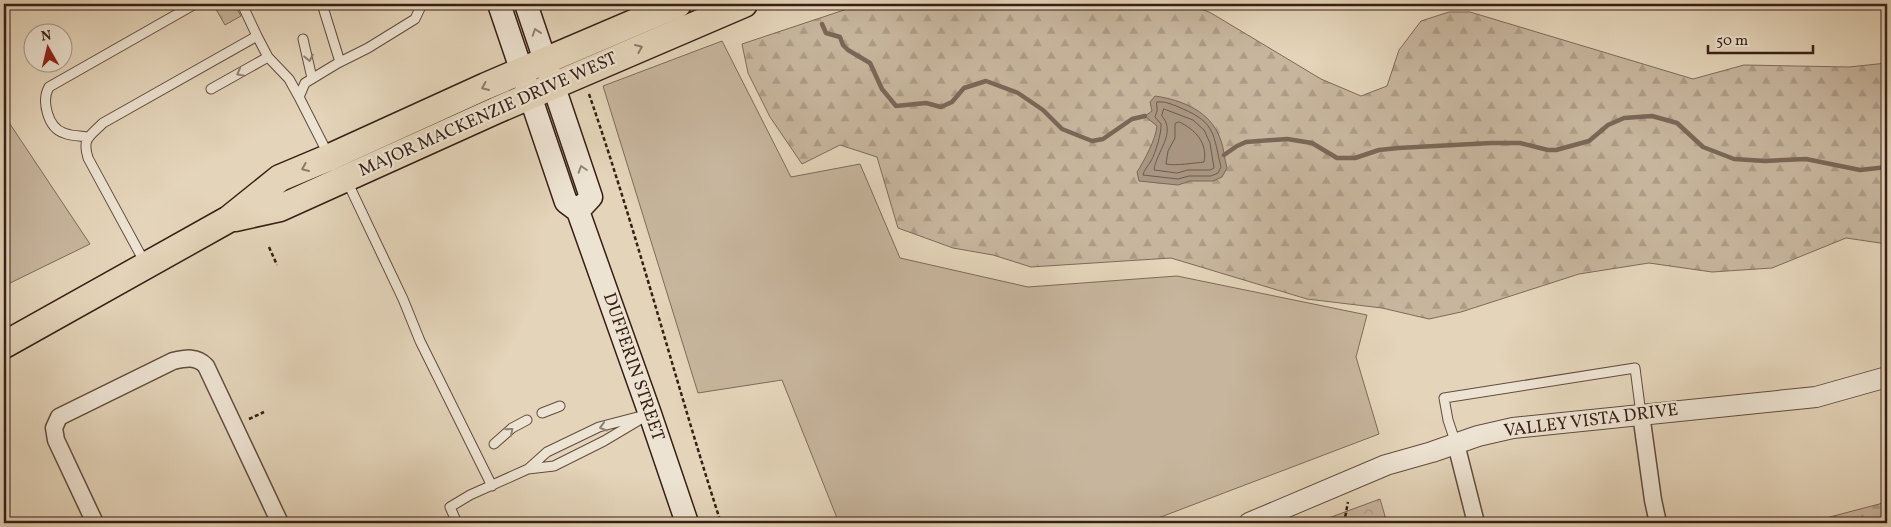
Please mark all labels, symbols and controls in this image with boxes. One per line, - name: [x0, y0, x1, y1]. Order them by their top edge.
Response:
- north arrow: [22, 22, 72, 72]
- scale bar: [1708, 22, 1814, 54]
- text: N: [40, 26, 53, 47]
- one-way arrow: [532, 29, 542, 37]
- text: 50 m: [1716, 31, 1748, 52]
- one-way arrow: [635, 44, 643, 54]
- street label: MAJOR MACKENZIE DRIVE WEST: [355, 46, 622, 183]
- one-way arrow: [303, 54, 313, 63]
- one-way arrow: [236, 66, 245, 76]
- one-way arrow: [481, 80, 490, 91]
- one-way arrow: [301, 162, 310, 172]
- one-way arrow: [578, 165, 588, 173]
- street label: DUFFERIN STREET: [596, 289, 670, 445]
- street label: VALLEY VISTA DRIVE: [1502, 398, 1680, 444]
- one-way arrow: [599, 421, 608, 431]
- one-way arrow: [504, 427, 513, 436]

